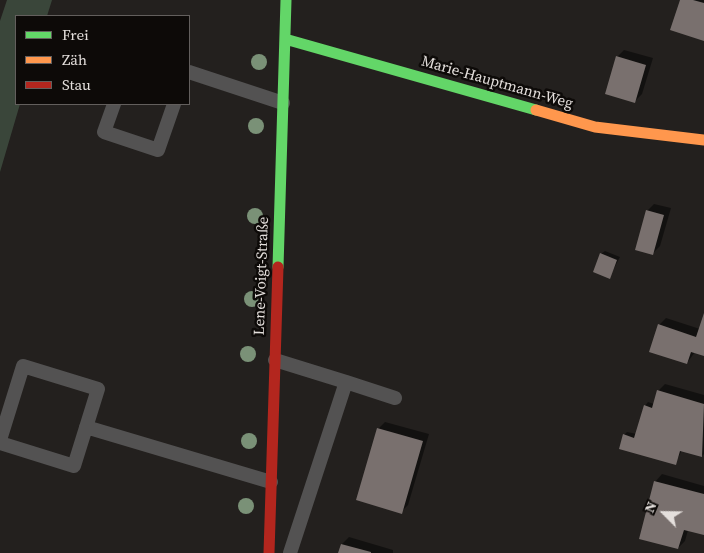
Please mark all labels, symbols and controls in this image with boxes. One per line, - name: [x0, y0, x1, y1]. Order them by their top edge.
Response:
- legend: [15, 15, 190, 105]
- text: Frei: [62, 24, 89, 45]
- text: Zäh: [62, 49, 87, 70]
- street label: Marie-Hauptmann-Weg: [419, 53, 575, 113]
- text: Stau: [62, 74, 91, 95]
- street label: Lene-Voigt-Straße: [251, 216, 273, 336]
- north arrow: [639, 488, 689, 538]
- text: N: [639, 499, 661, 516]

